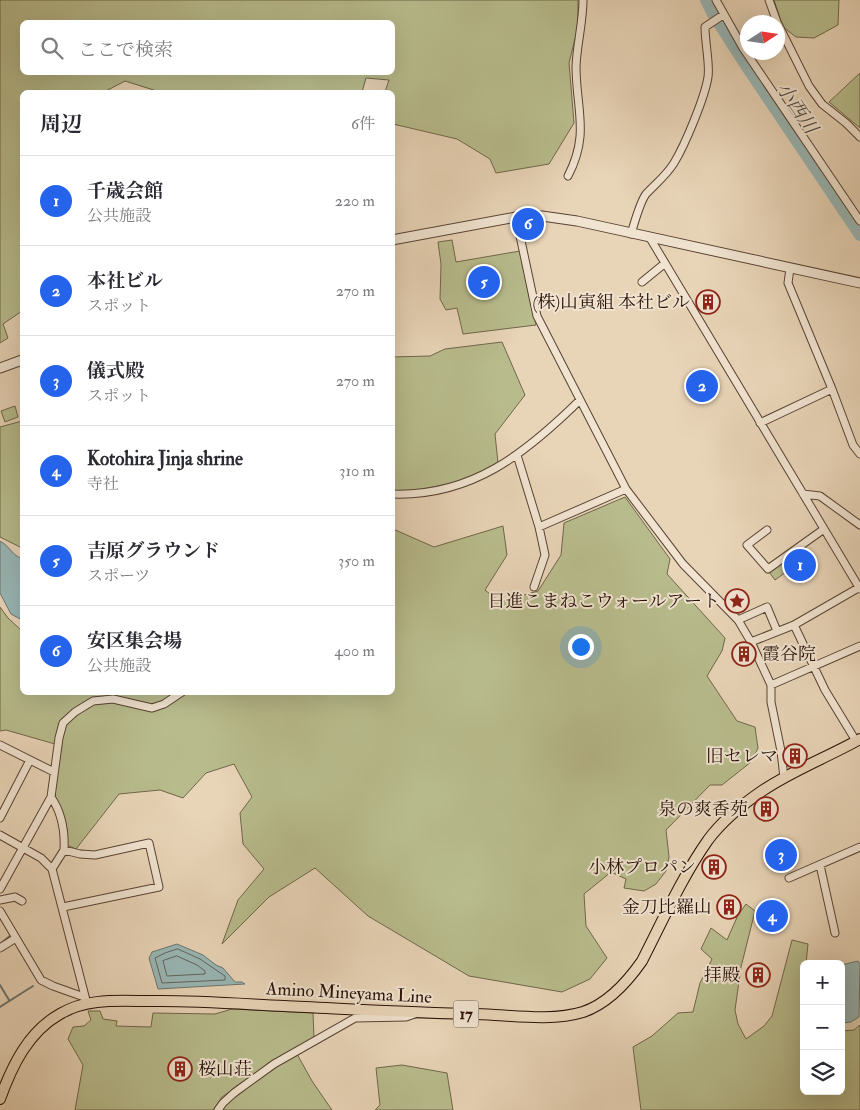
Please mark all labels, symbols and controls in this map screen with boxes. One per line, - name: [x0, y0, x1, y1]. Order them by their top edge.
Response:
- north arrow: [740, 15, 785, 60]
- search box: [20, 20, 395, 75]
- icon: search: [38, 34, 66, 62]
- text: ここで検索: [78, 38, 173, 62]
- water label: 小西川: [771, 78, 824, 140]
- text: 周辺: [40, 111, 82, 138]
- text: 6件: [351, 114, 375, 134]
- text: 千歳会館: [87, 179, 163, 203]
- text: 1: [53, 191, 59, 211]
- text: 220 m: [335, 191, 375, 211]
- pin: 6: [512, 205, 544, 243]
- text: 公共施設: [87, 206, 151, 226]
- pin: 5: [468, 263, 500, 301]
- text: 本社ビル: [87, 269, 163, 293]
- text: 2: [52, 281, 60, 301]
- text: 270 m: [336, 281, 375, 301]
- building icon: (株)山寅組 本社ビル: [695, 289, 721, 315]
- place label: (株)山寅組 本社ビル: [532, 291, 690, 314]
- text: スポット: [87, 296, 151, 316]
- text: 儀式殿: [87, 359, 144, 383]
- pin: 2: [686, 367, 718, 405]
- text: 3: [53, 371, 59, 391]
- text: 270 m: [336, 371, 375, 391]
- text: スポット: [87, 386, 151, 406]
- text: Kotohira Jinja shrine: [87, 447, 243, 471]
- text: 4: [52, 461, 60, 481]
- text: 310 m: [339, 461, 375, 481]
- text: 寺社: [87, 474, 119, 494]
- text: 吉原グラウンド: [87, 539, 220, 563]
- pin: 1: [784, 546, 816, 584]
- text: 5: [52, 551, 60, 571]
- text: 350 m: [338, 551, 375, 571]
- text: スポーツ: [87, 566, 150, 586]
- place icon: 日進こまねこウォールアート: [724, 588, 750, 614]
- place label: 日進こまねこウォールアート: [488, 590, 720, 613]
- text: 安区集会場: [87, 629, 182, 653]
- your location: [568, 634, 594, 660]
- text: 6: [52, 641, 60, 661]
- text: 400 m: [334, 641, 375, 661]
- building icon: 霞谷院: [731, 641, 757, 667]
- place label: 霞谷院: [762, 643, 816, 666]
- text: 公共施設: [87, 656, 151, 676]
- building icon: 旧セレマ: [782, 743, 808, 769]
- place label: 旧セレマ: [706, 745, 778, 768]
- building icon: 泉の爽香苑: [753, 796, 779, 822]
- place label: 泉の爽香苑: [658, 798, 748, 821]
- pin: 3: [765, 836, 797, 874]
- building icon: 小林プロパン: [701, 854, 727, 880]
- place label: 小林プロパン: [588, 856, 696, 879]
- building icon: 金刀比羅山: [716, 894, 742, 920]
- place label: 金刀比羅山: [622, 896, 712, 919]
- pin: 4: [756, 897, 788, 935]
- map controls: [800, 960, 845, 1095]
- button: +: [800, 960, 845, 1005]
- building icon: 拝殿: [745, 962, 771, 988]
- place label: 拝殿: [704, 964, 740, 987]
- street label: Amino Mineyama Line: [265, 977, 433, 1009]
- road number: 17: [454, 1001, 478, 1028]
- button: −: [800, 1005, 845, 1050]
- button: layers: [800, 1050, 845, 1095]
- building icon: 桜山荘: [167, 1056, 193, 1082]
- place label: 桜山荘: [198, 1058, 252, 1081]

